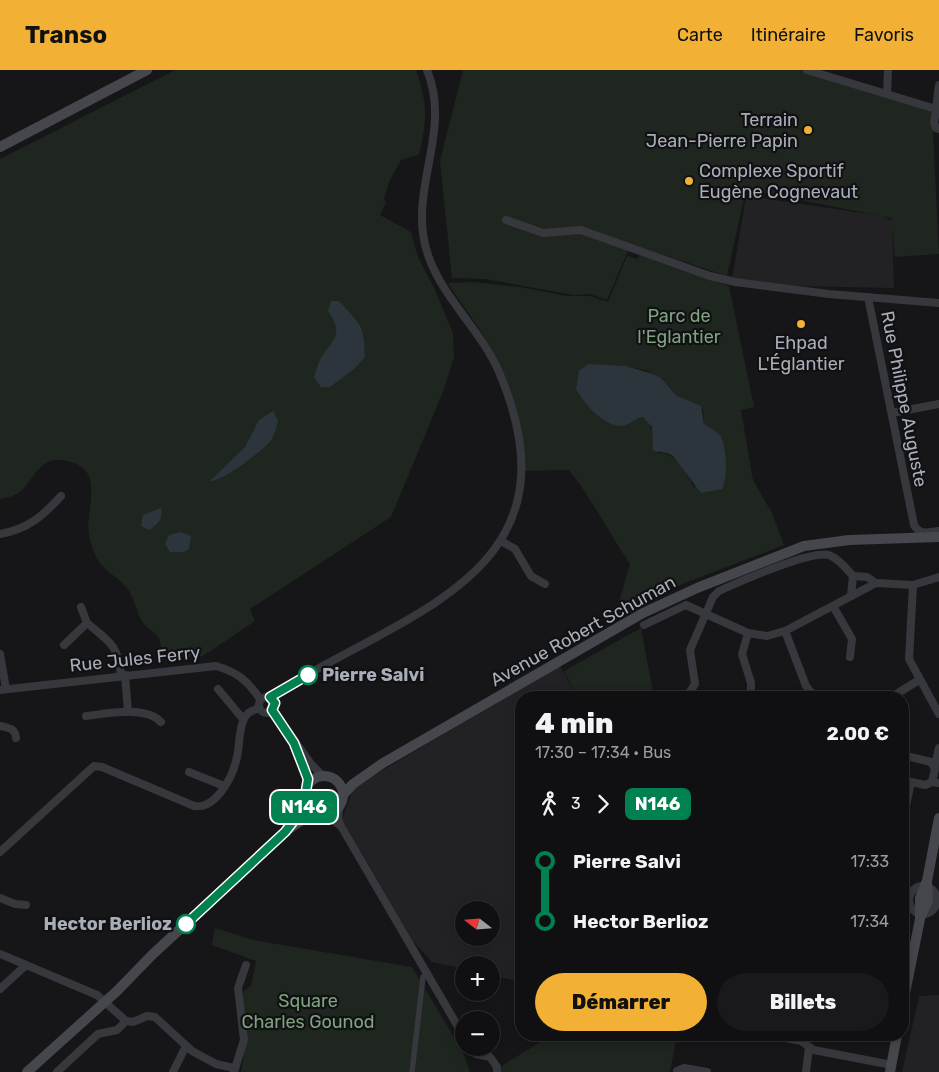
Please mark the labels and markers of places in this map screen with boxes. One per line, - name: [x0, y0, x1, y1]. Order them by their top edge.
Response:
- place label: Terrain Jean-Pierre Papin: [646, 109, 798, 152]
- marker: Terrain Jean-Pierre Papin: [802, 124, 814, 136]
- place label: Complexe Sportif Eugène Cognevaut: [699, 160, 858, 203]
- marker: Complexe Sportif Eugène Cognevaut: [683, 175, 695, 187]
- marker: Ehpad L'Églantier: [795, 318, 807, 330]
- place label: Ehpad L'Églantier: [757, 332, 845, 375]
- place label: Pierre Salvi: [322, 664, 424, 686]
- marker: Pierre Salvi: [298, 665, 318, 685]
- place label: Hector Berlioz: [44, 913, 172, 935]
- marker: Hector Berlioz: [176, 914, 196, 934]

